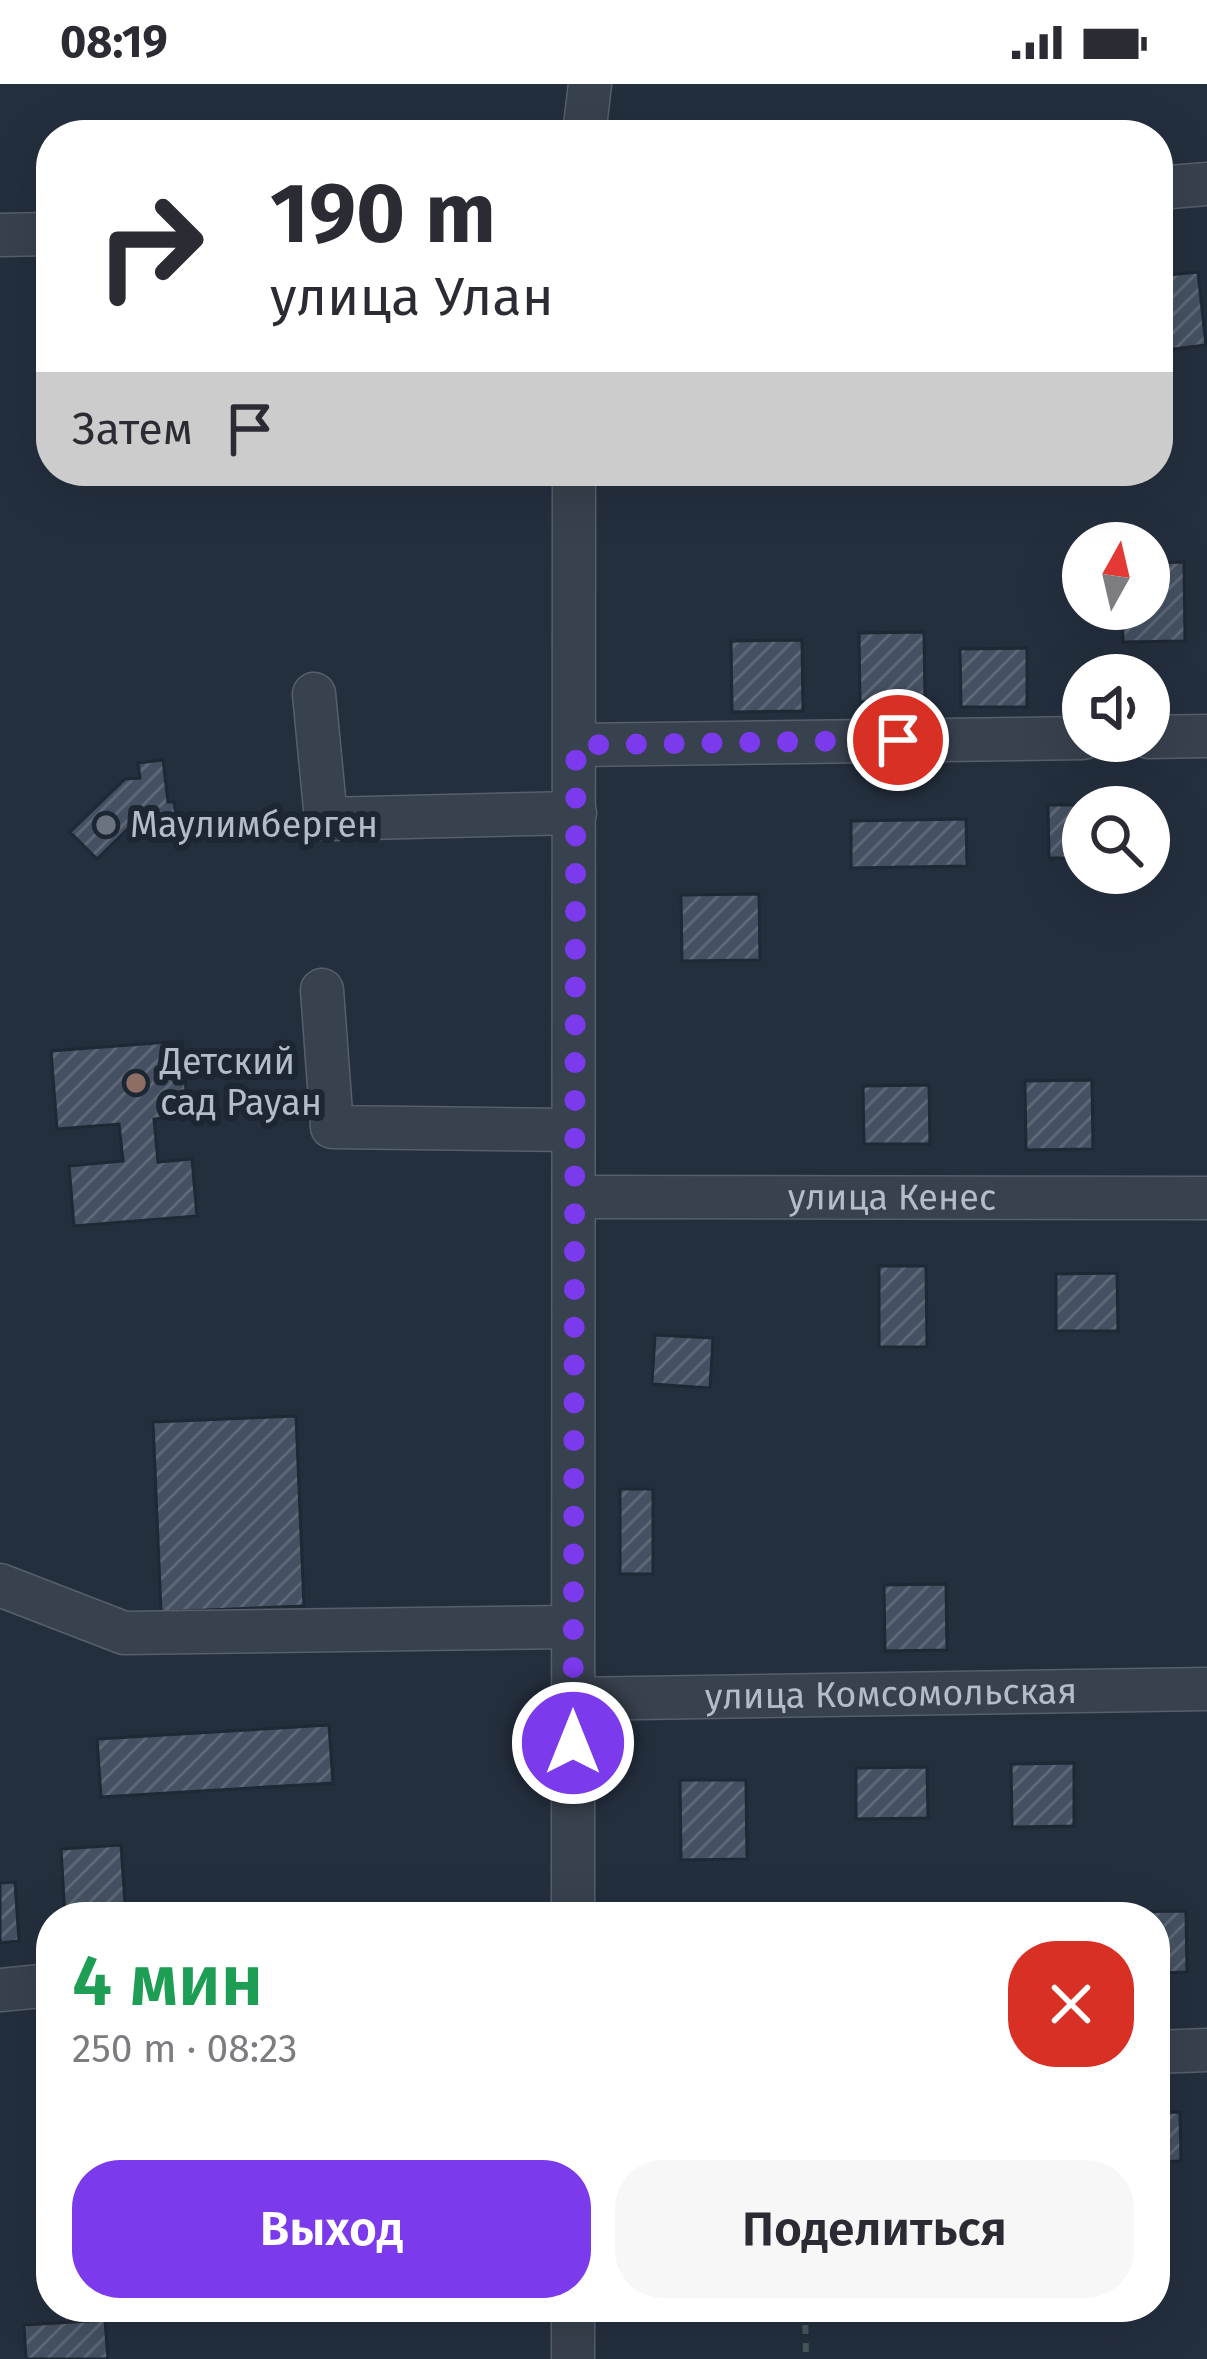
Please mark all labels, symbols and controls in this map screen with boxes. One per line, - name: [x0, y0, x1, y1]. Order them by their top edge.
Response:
- text: 08:19: [60, 15, 168, 69]
- text: 190 m: [270, 163, 496, 264]
- icon: right: [72, 168, 228, 324]
- text: улица Улан: [270, 265, 554, 329]
- icon: arrive: [217, 396, 283, 462]
- text: Затем: [72, 402, 193, 456]
- north arrow: [1062, 522, 1170, 630]
- map controls: [1062, 522, 1170, 894]
- button: sound: [1062, 654, 1170, 762]
- pin: [847, 689, 949, 791]
- icon: arrive: [865, 707, 931, 773]
- button: search: [1062, 786, 1170, 894]
- place label: Маулимберген: [130, 803, 378, 847]
- marker: Маулимберген: [93, 812, 119, 838]
- place label: Детский сад Рауан: [159, 1040, 322, 1125]
- marker: Детский сад Рауан: [123, 1070, 149, 1096]
- street label: улица Кенес: [788, 1175, 996, 1220]
- street label: улица Комсомольская: [704, 1669, 1077, 1719]
- position arrow: [510, 1680, 636, 1806]
- text: 4 мин: [72, 1938, 263, 2024]
- button: close: [1008, 1941, 1134, 2067]
- text: 250 m · 08:23: [72, 2026, 298, 2072]
- button: Выход: [72, 2160, 591, 2298]
- button: Поделиться: [615, 2160, 1134, 2298]

